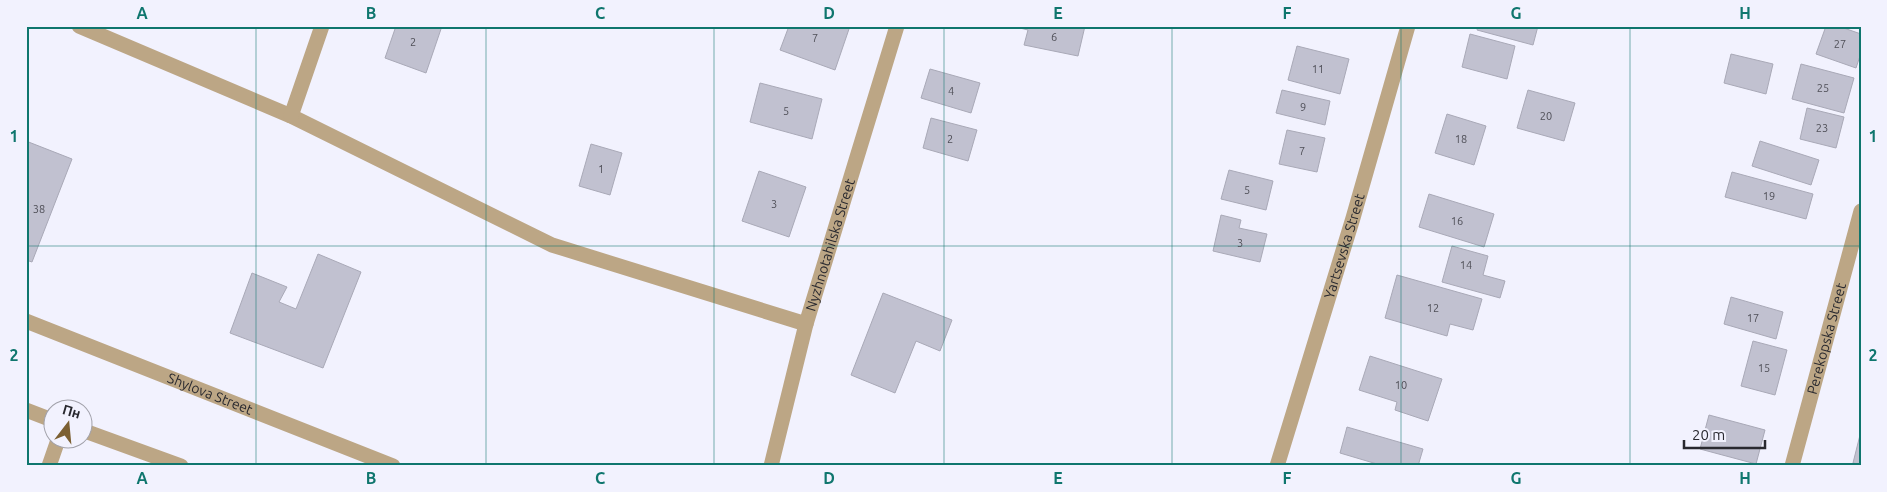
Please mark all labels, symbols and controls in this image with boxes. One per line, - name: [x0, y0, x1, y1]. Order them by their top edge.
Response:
- text: A: [136, 4, 148, 22]
- text: B: [366, 4, 376, 22]
- text: C: [595, 4, 605, 22]
- text: D: [823, 4, 835, 22]
- text: E: [1053, 4, 1063, 22]
- text: F: [1283, 4, 1292, 22]
- text: G: [1510, 4, 1522, 22]
- text: H: [1739, 4, 1751, 22]
- house number: 6: [1051, 31, 1057, 43]
- house number: 7: [812, 32, 818, 44]
- house number: 2: [410, 36, 416, 48]
- house number: 27: [1834, 38, 1846, 50]
- house number: 11: [1312, 63, 1324, 75]
- house number: 25: [1817, 82, 1829, 94]
- house number: 4: [948, 85, 954, 97]
- house number: 9: [1300, 101, 1306, 113]
- house number: 5: [783, 105, 789, 117]
- house number: 20: [1540, 110, 1552, 122]
- house number: 23: [1816, 122, 1828, 134]
- text: 1: [9, 127, 19, 145]
- text: 1: [1868, 127, 1878, 145]
- house number: 2: [947, 133, 953, 145]
- house number: 18: [1455, 133, 1467, 145]
- house number: 7: [1299, 145, 1305, 157]
- house number: 1: [598, 163, 604, 175]
- street label: Nyzhnotahilska Street: [802, 176, 858, 313]
- house number: 5: [1244, 184, 1250, 196]
- house number: 19: [1763, 190, 1775, 202]
- street label: Yartsevska Street: [1321, 191, 1368, 301]
- house number: 3: [771, 198, 777, 210]
- house number: 38: [33, 203, 45, 215]
- house number: 16: [1451, 215, 1463, 227]
- house number: 3: [1237, 237, 1243, 249]
- house number: 14: [1460, 259, 1472, 271]
- street label: Perekopska Street: [1804, 281, 1849, 396]
- house number: 12: [1427, 302, 1439, 314]
- house number: 17: [1747, 312, 1759, 324]
- text: 2: [9, 346, 19, 364]
- text: 2: [1868, 346, 1878, 364]
- house number: 15: [1758, 362, 1770, 374]
- street label: Shylova Street: [165, 370, 255, 418]
- house number: 10: [1395, 379, 1407, 391]
- north arrow: [42, 400, 92, 450]
- text: Пн: [61, 401, 83, 422]
- scale bar: [1684, 417, 1766, 449]
- text: 20 m: [1692, 426, 1725, 443]
- text: A: [136, 469, 148, 487]
- text: B: [366, 469, 376, 487]
- text: C: [595, 469, 605, 487]
- text: D: [823, 469, 835, 487]
- text: E: [1053, 469, 1063, 487]
- text: F: [1283, 469, 1292, 487]
- text: G: [1510, 469, 1522, 487]
- text: H: [1739, 469, 1751, 487]

